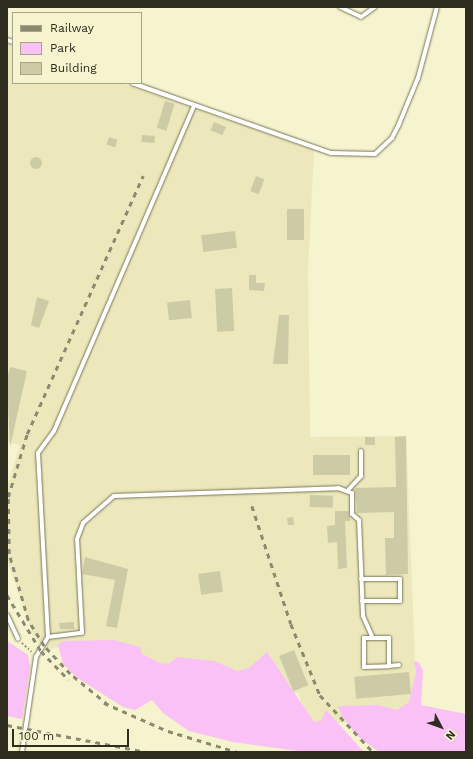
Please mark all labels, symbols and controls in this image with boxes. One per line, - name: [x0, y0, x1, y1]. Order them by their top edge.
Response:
- legend: [12, 12, 142, 84]
- text: Railway: [50, 21, 94, 35]
- text: Park: [50, 41, 76, 55]
- text: Building: [50, 61, 97, 75]
- north arrow: [421, 707, 461, 747]
- scale bar: [14, 721, 131, 747]
- text: N: [443, 728, 458, 743]
- text: 100 m: [19, 729, 54, 743]

